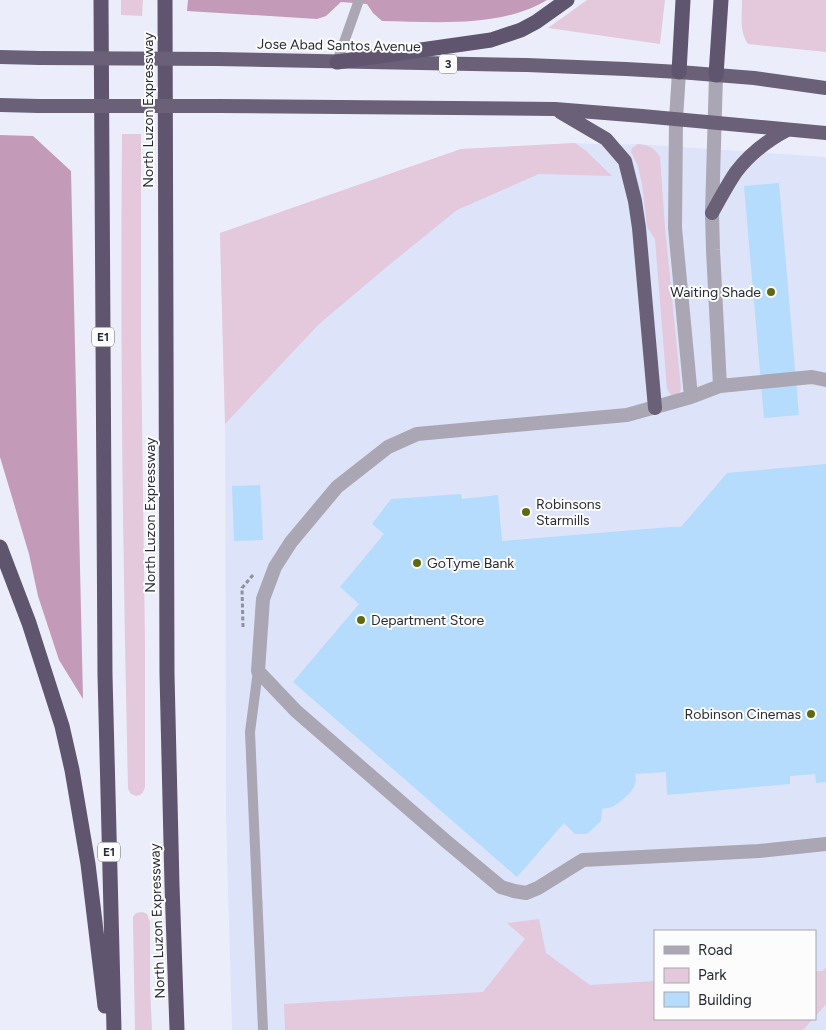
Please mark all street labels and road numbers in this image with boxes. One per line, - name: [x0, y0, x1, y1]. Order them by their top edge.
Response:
- street label: North Luzon Expressway: [140, 32, 157, 188]
- street label: Jose Abad Santos Avenue: [257, 36, 421, 55]
- road number: 3: [439, 54, 457, 74]
- road number: E1: [92, 328, 114, 347]
- street label: North Luzon Expressway: [142, 437, 159, 593]
- road number: E1: [98, 842, 120, 862]
- street label: North Luzon Expressway: [146, 842, 169, 999]

